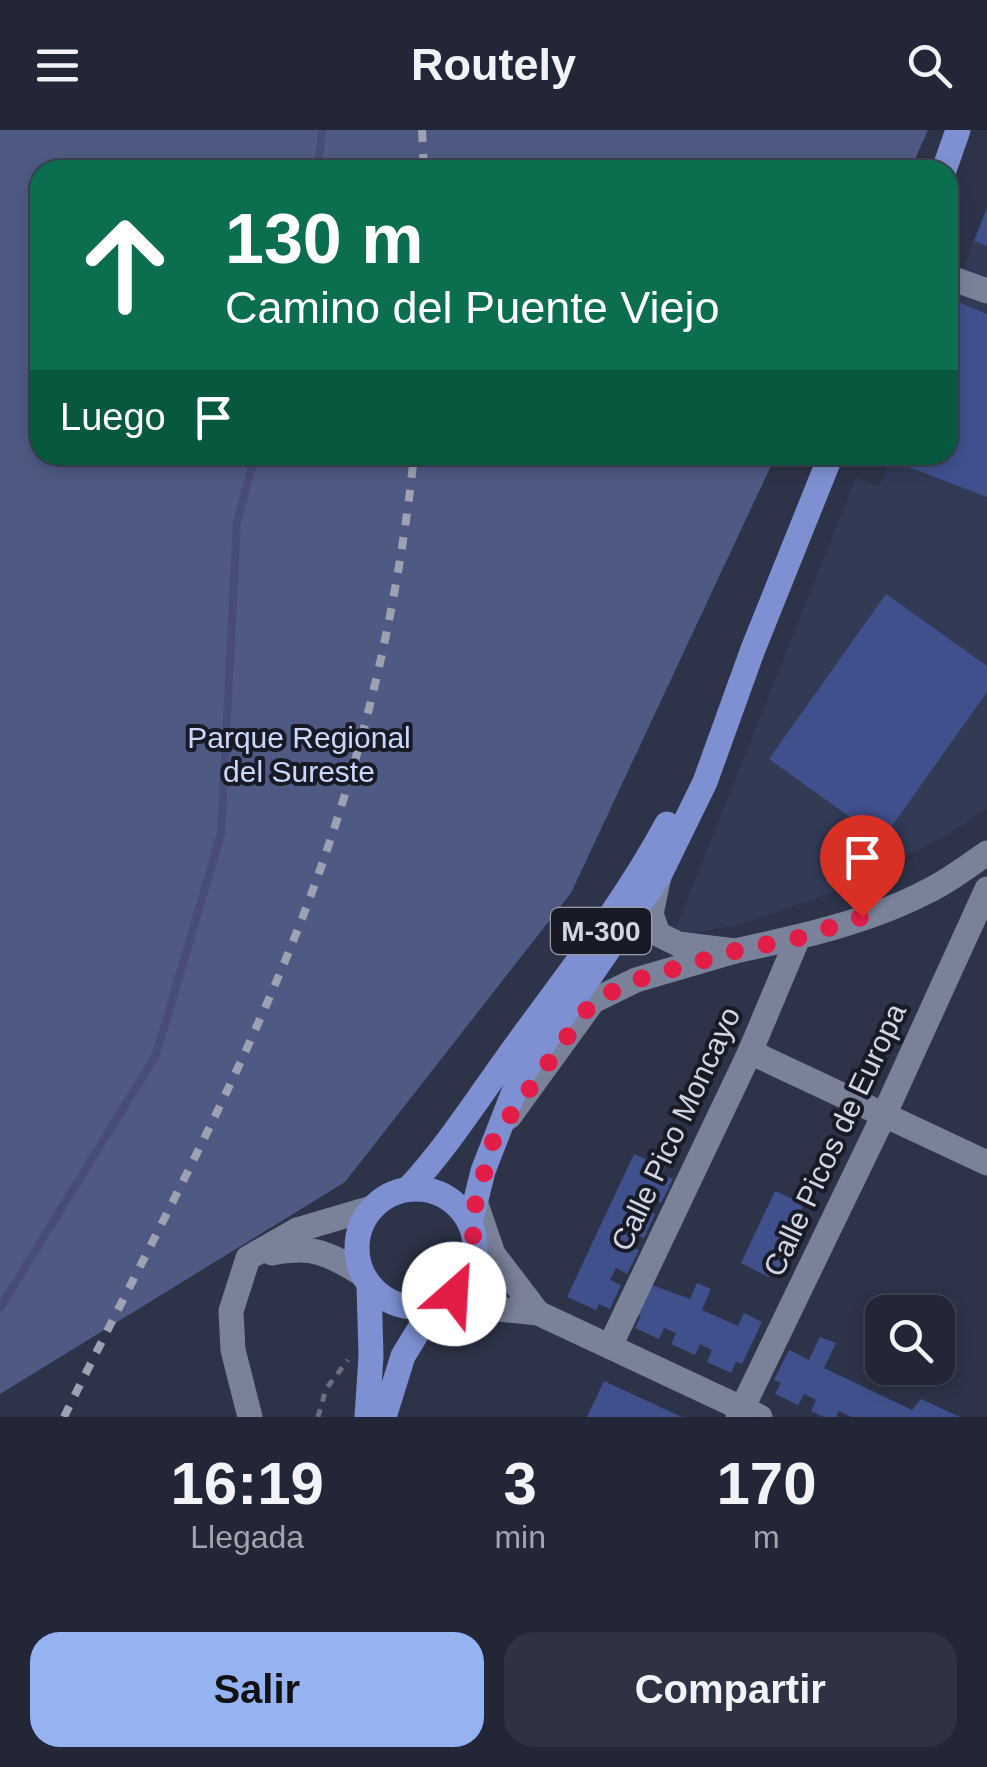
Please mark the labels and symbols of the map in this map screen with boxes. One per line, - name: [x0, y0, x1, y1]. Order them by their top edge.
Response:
- park label: Parque Regional del Sureste: [187, 721, 411, 788]
- pin: [820, 815, 905, 918]
- road number: M-300: [551, 908, 651, 954]
- street label: Calle Picos de Europa: [757, 998, 912, 1281]
- street label: Calle Pico Moncayo: [605, 1002, 747, 1256]
- position arrow: [402, 1242, 506, 1346]

